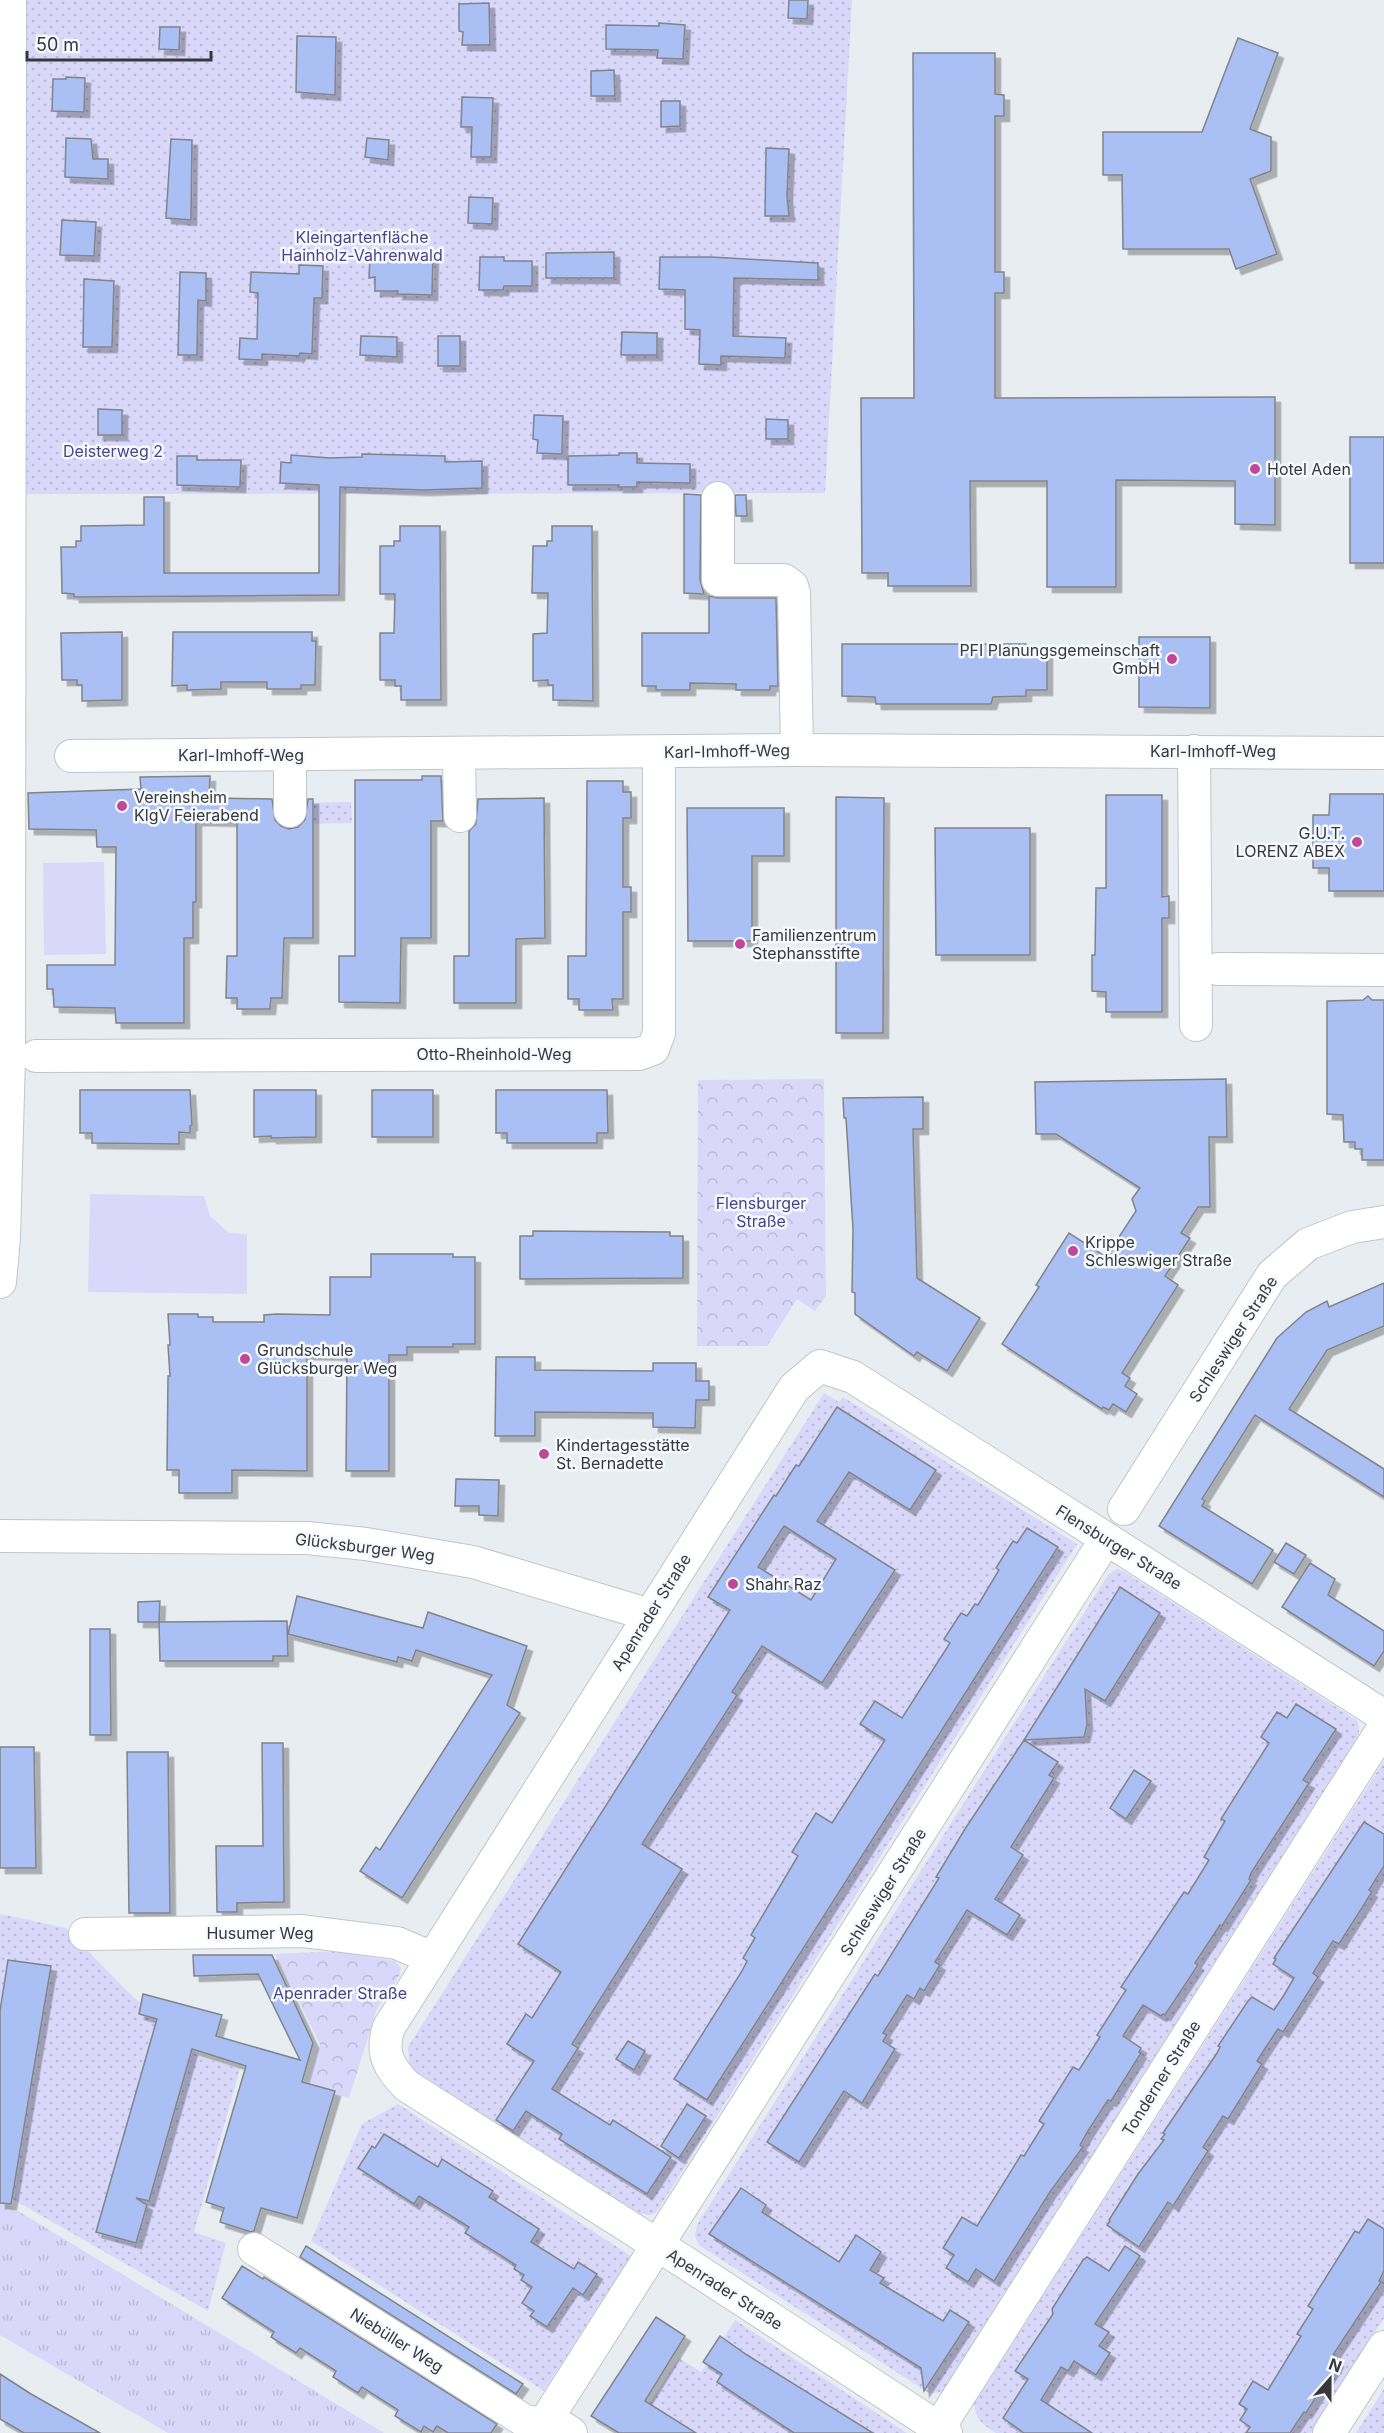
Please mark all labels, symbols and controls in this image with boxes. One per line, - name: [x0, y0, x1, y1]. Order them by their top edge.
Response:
- scale bar: [27, 24, 212, 62]
- text: 50 m: [36, 34, 79, 55]
- park label: Kleingartenfläche Hainholz-Vahrenwald: [281, 227, 443, 265]
- park label: Deisterweg 2: [63, 441, 163, 461]
- place label: Hotel Aden: [1267, 459, 1351, 479]
- marker: Hotel Aden: [1248, 462, 1262, 476]
- place label: PFI Planungsgemeinschaft GmbH: [959, 640, 1160, 678]
- marker: PFI Planungsgemeinschaft GmbH: [1165, 652, 1179, 666]
- street label: Karl-Imhoff-Weg: [664, 740, 790, 762]
- street label: Karl-Imhoff-Weg: [1150, 741, 1276, 761]
- street label: Karl-Imhoff-Weg: [178, 745, 304, 765]
- place label: Vereinsheim KlgV Feierabend: [134, 787, 259, 825]
- marker: Vereinsheim KlgV Feierabend: [115, 799, 129, 813]
- place label: G.U.T. LORENZ ABEX: [1236, 823, 1345, 861]
- marker: G.U.T. LORENZ ABEX: [1350, 835, 1364, 849]
- place label: Familienzentrum Stephansstifte: [752, 925, 877, 963]
- marker: Familienzentrum Stephansstifte: [733, 937, 747, 951]
- street label: Otto-Rheinhold-Weg: [417, 1044, 571, 1064]
- park label: Flensburger Straße: [716, 1193, 806, 1231]
- place label: Krippe Schleswiger Straße: [1085, 1232, 1232, 1270]
- marker: Krippe Schleswiger Straße: [1066, 1244, 1080, 1258]
- street label: Schleswiger Straße: [1185, 1272, 1281, 1406]
- place label: Grundschule Glücksburger Weg: [257, 1340, 397, 1378]
- marker: Grundschule Glücksburger Weg: [238, 1352, 252, 1366]
- place label: Kindertagesstätte St. Bernadette: [556, 1435, 690, 1473]
- marker: Kindertagesstätte St. Bernadette: [537, 1447, 551, 1461]
- street label: Flensburger Straße: [1052, 1500, 1186, 1594]
- street label: Glücksburger Weg: [294, 1529, 436, 1565]
- street label: Apenrader Straße: [607, 1550, 695, 1674]
- place label: Shahr Raz: [745, 1574, 822, 1594]
- marker: Shahr Raz: [726, 1577, 740, 1591]
- street label: Schleswiger Straße: [836, 1824, 930, 1960]
- street label: Husumer Weg: [206, 1923, 314, 1943]
- park label: Apenrader Straße: [273, 1983, 407, 2003]
- street label: Tonderner Straße: [1117, 2017, 1205, 2139]
- street label: Apenrader Straße: [663, 2244, 787, 2334]
- street label: Niebüller Weg: [347, 2303, 447, 2377]
- north arrow: [1300, 2349, 1360, 2409]
- text: N: [1326, 2353, 1345, 2377]

